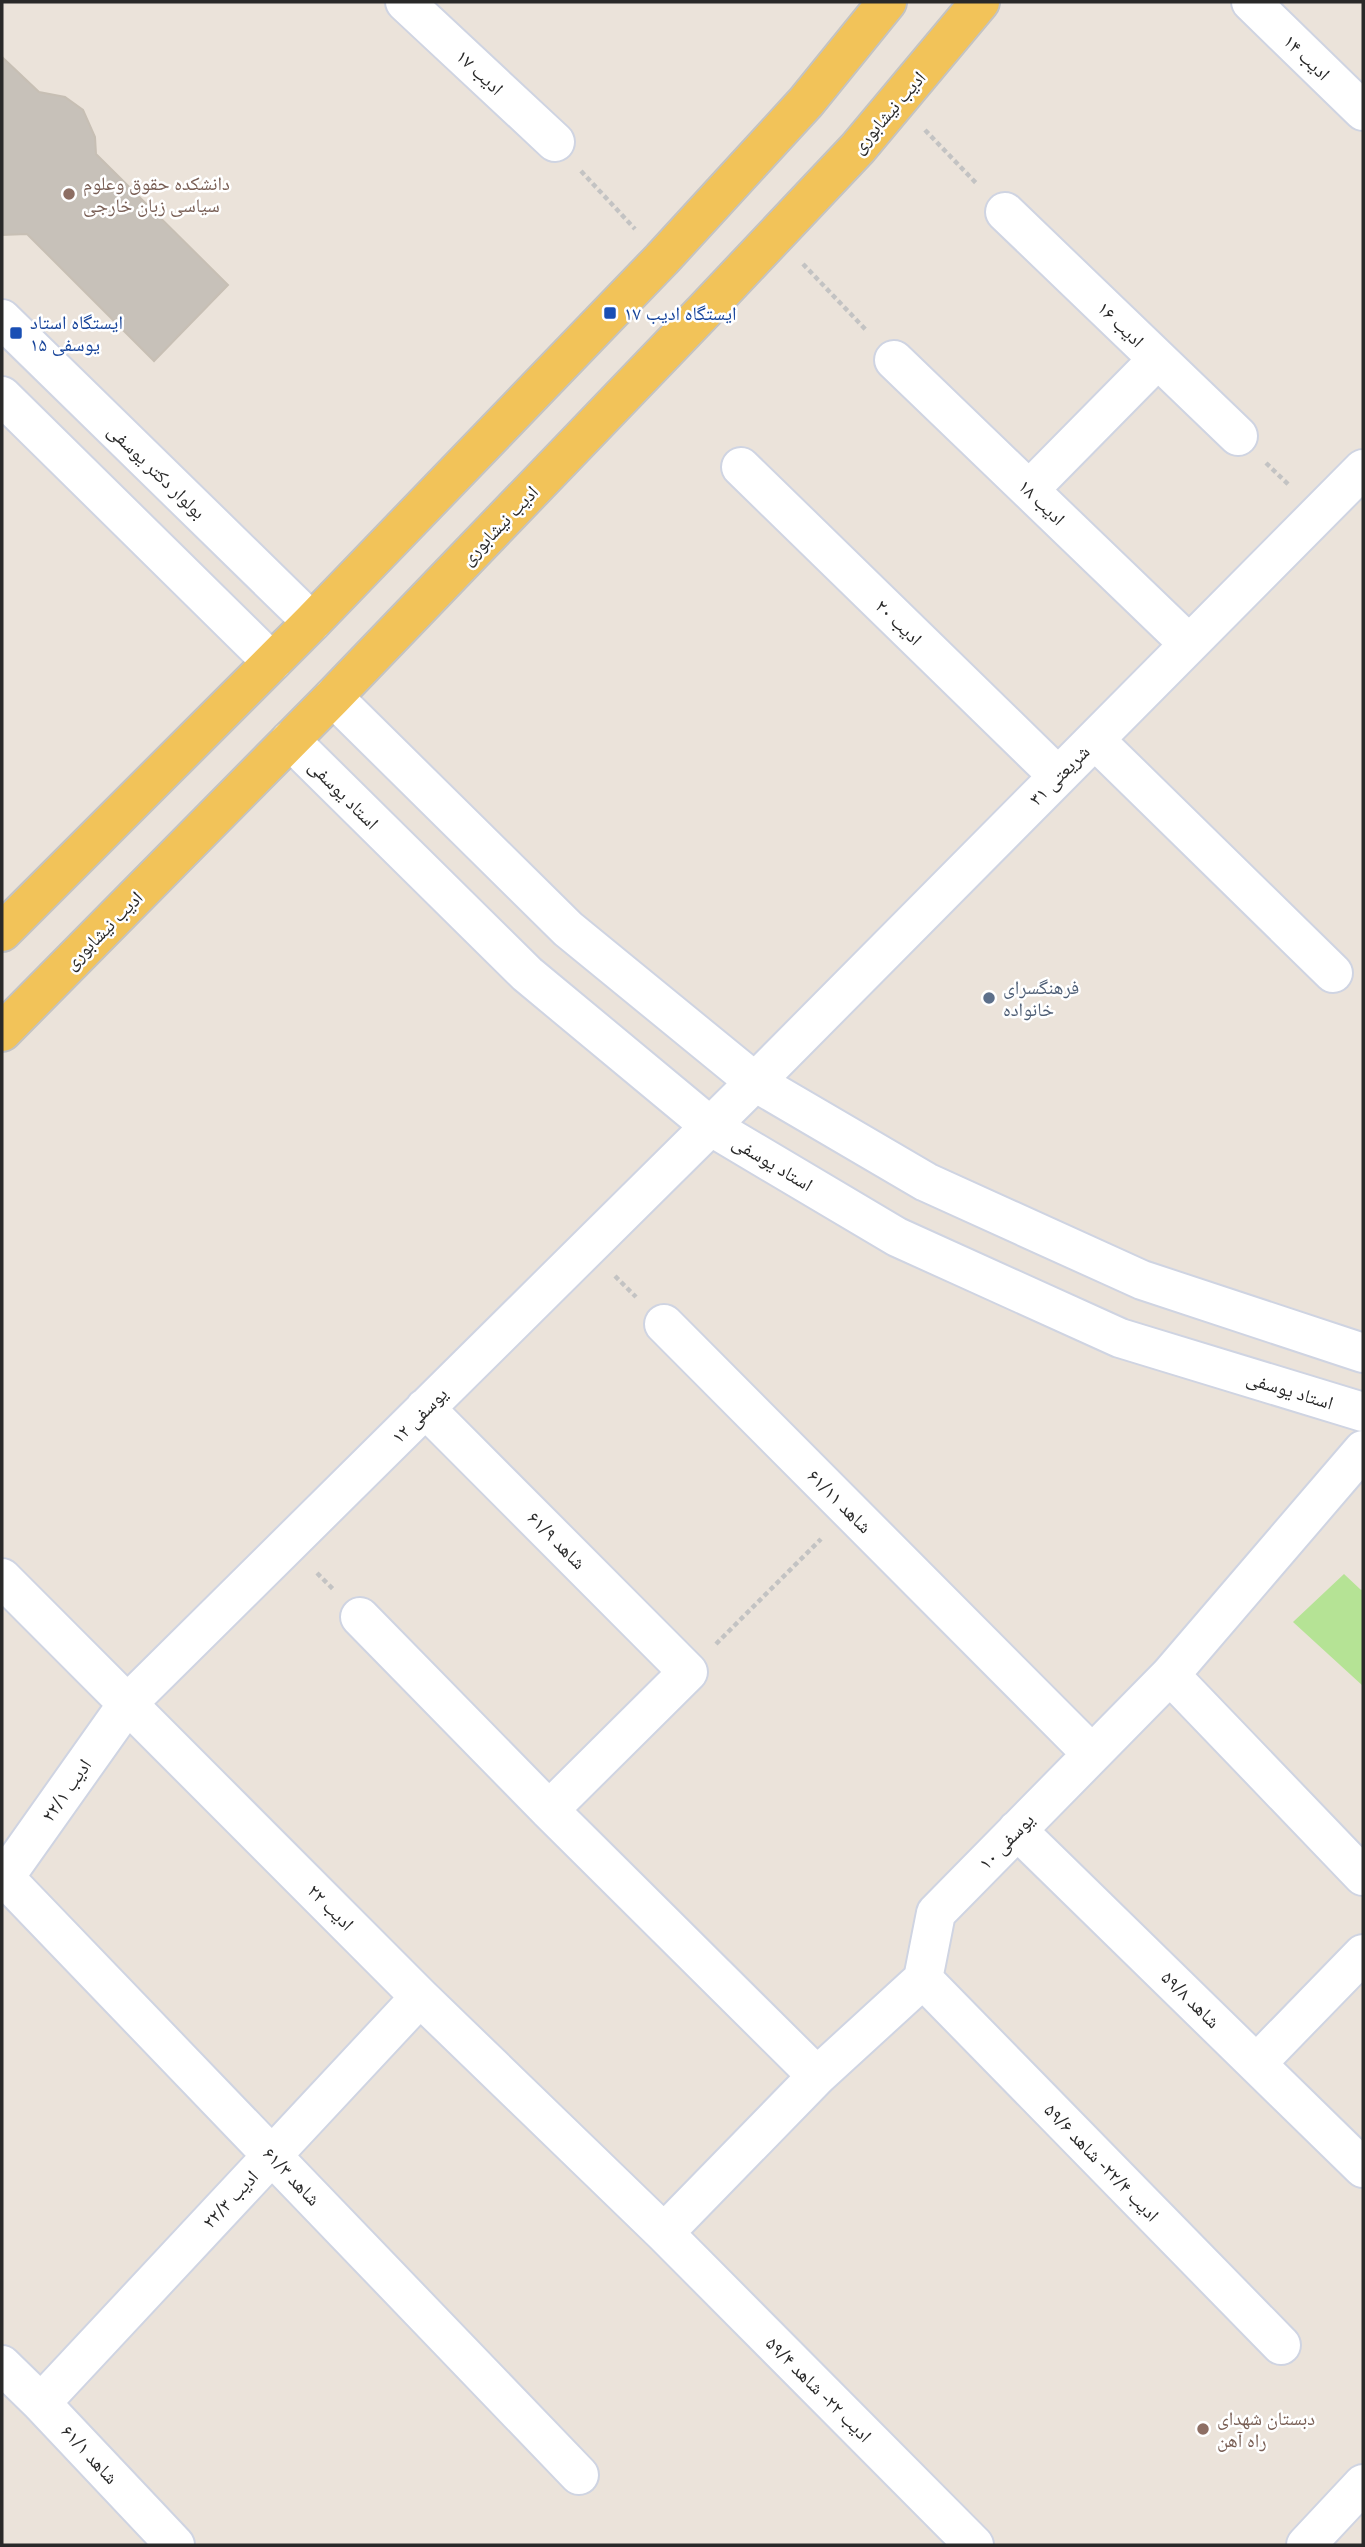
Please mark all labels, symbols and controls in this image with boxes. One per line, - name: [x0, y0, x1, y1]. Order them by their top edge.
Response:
- street label: ادیب ۱۴: [1279, 30, 1335, 85]
- street label: ادیب ۱۷: [452, 45, 508, 100]
- street label: ادیب نیشابوری: [846, 66, 930, 158]
- place label: دانشکده حقوق وعلوم سیاسی زبان خارجی: [83, 172, 230, 217]
- marker: دانشکده حقوق وعلوم سیاسی زبان خارجی: [61, 186, 77, 202]
- street label: ادیب ۱۶: [1093, 297, 1149, 352]
- place label: ایستگاه ادیب ۱۷: [624, 302, 736, 325]
- marker: ایستگاه ادیب ۱۷: [602, 305, 618, 321]
- place label: ایستگاه استاد یوسفی ۱۵: [30, 311, 123, 356]
- marker: ایستگاه استاد یوسفی ۱۵: [8, 325, 24, 341]
- street label: بولوار دکتر یوسفی: [103, 419, 210, 524]
- street label: ادیب ۱۸: [1014, 475, 1070, 530]
- street label: ادیب نیشابوری: [456, 481, 543, 570]
- street label: ادیب ۲۰: [871, 595, 927, 650]
- street label: شریعتی ۳۱: [1024, 740, 1094, 810]
- street label: استاد یوسفی: [304, 755, 383, 834]
- street label: ادیب نیشابوری: [59, 886, 147, 974]
- place label: فرهنگسرای خانواده: [1003, 976, 1079, 1021]
- marker: فرهنگسرای خانواده: [981, 990, 997, 1006]
- street label: استاد یوسفی: [728, 1131, 817, 1196]
- street label: استاد یوسفی: [1244, 1366, 1336, 1415]
- street label: یوسفی ۱۲: [386, 1382, 452, 1448]
- street label: شاهد ۶۱/۱۱: [803, 1464, 877, 1538]
- street label: شاهد ۶۱/۹: [523, 1506, 591, 1574]
- street label: ادیب ۲۲/۱: [37, 1754, 96, 1826]
- street label: یوسفی ۱۰: [974, 1808, 1039, 1875]
- street label: ادیب ۲۲: [303, 1879, 359, 1935]
- street label: شاهد ۵۹/۸: [1157, 1966, 1225, 2032]
- street label: ادیب ۲۲/۴ - شاهد ۵۹/۶: [1040, 2098, 1164, 2226]
- street label: شاهد ۶۱/۳: [259, 2142, 325, 2210]
- street label: ادیب ۲۲/۳: [198, 2165, 263, 2233]
- street label: ادیب ۲۲ - شاهد ۵۹/۴: [761, 2332, 876, 2447]
- place label: دبستان شهدای راه آهن: [1217, 2407, 1315, 2452]
- street label: شاهد ۶۱/۱: [57, 2420, 123, 2488]
- marker: دبستان شهدای راه آهن: [1195, 2421, 1211, 2437]

